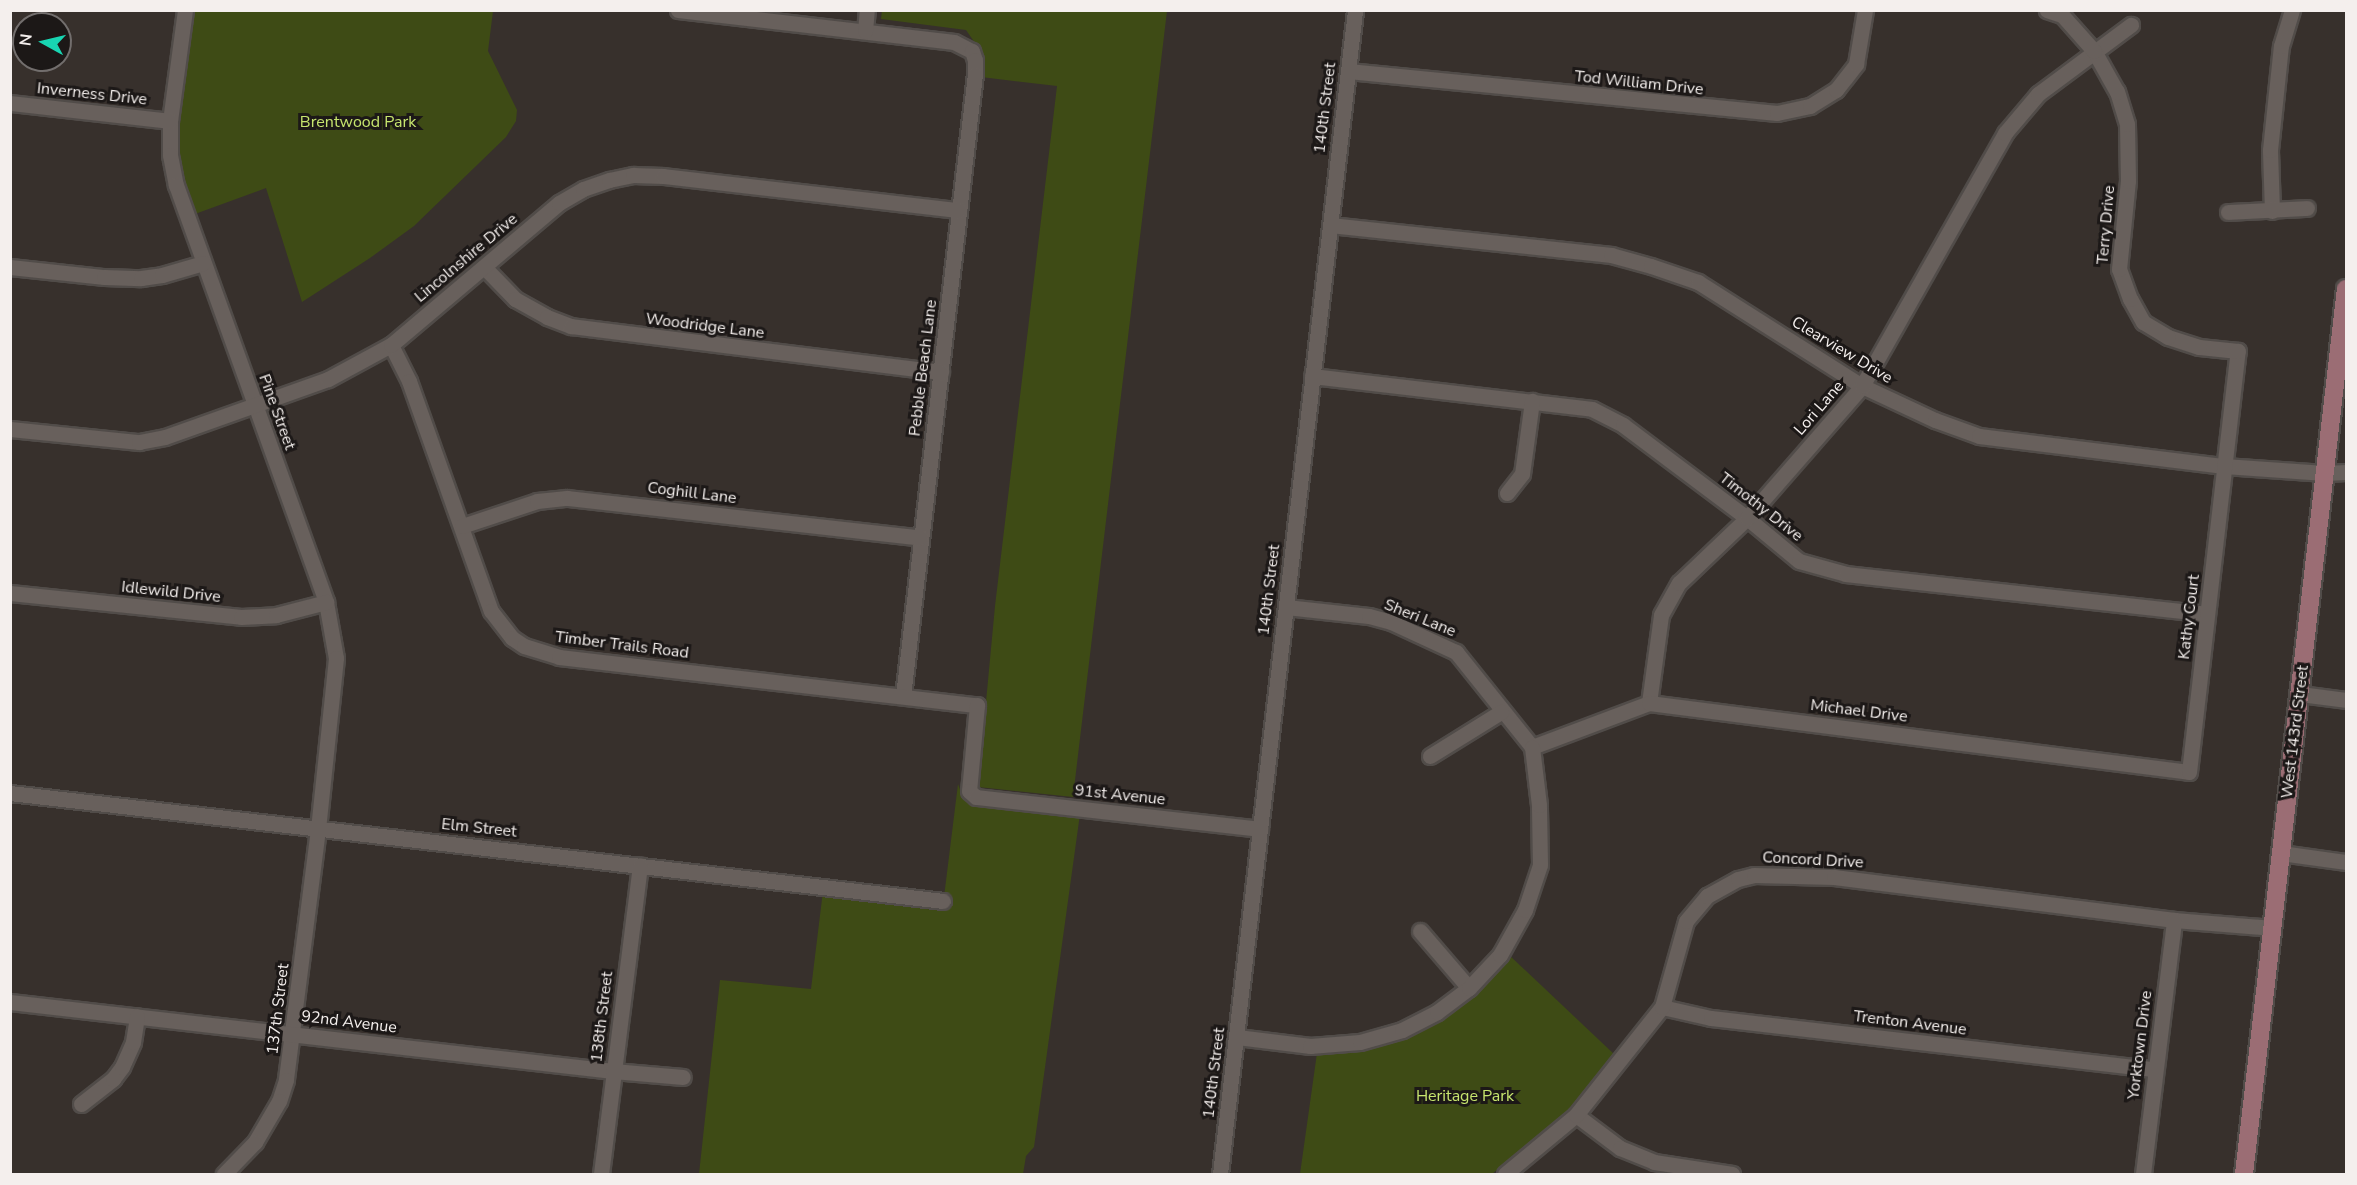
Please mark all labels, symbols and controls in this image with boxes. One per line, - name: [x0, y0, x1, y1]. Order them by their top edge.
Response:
- north arrow: [12, 12, 72, 72]
- text: N: [14, 32, 38, 47]
- street label: 140th Street: [1310, 62, 1340, 154]
- street label: Tod William Drive: [1574, 67, 1704, 99]
- street label: Inverness Drive: [36, 79, 148, 109]
- park label: Brentwood Park: [300, 112, 416, 132]
- street label: Terry Drive: [2093, 185, 2119, 265]
- street label: Lincolnshire Drive: [411, 209, 521, 307]
- street label: Pebble Beach Lane: [905, 299, 941, 437]
- street label: Woodridge Lane: [645, 309, 765, 343]
- street label: Clearview Drive: [1788, 312, 1896, 388]
- street label: Pine Street: [254, 372, 300, 452]
- street label: Lori Lane: [1790, 377, 1848, 439]
- street label: Timothy Drive: [1715, 468, 1807, 546]
- street label: Coghill Lane: [646, 478, 738, 508]
- street label: 140th Street: [1254, 544, 1284, 636]
- street label: Kathy Court: [2174, 574, 2204, 660]
- street label: Idlewild Drive: [120, 577, 222, 607]
- street label: Sheri Lane: [1381, 595, 1459, 641]
- street label: Timber Trails Road: [554, 627, 690, 663]
- street label: West 143rd Street: [2277, 664, 2313, 800]
- street label: Michael Drive: [1809, 696, 1909, 726]
- street label: 91st Avenue: [1074, 781, 1166, 809]
- street label: Elm Street: [440, 815, 518, 841]
- street label: Concord Drive: [1762, 848, 1864, 872]
- street label: 137th Street: [263, 963, 293, 1055]
- street label: 138th Street: [587, 971, 617, 1063]
- street label: Yorktown Drive: [2124, 989, 2156, 1101]
- street label: 92nd Avenue: [300, 1007, 398, 1037]
- street label: Trenton Avenue: [1852, 1007, 1968, 1039]
- street label: 140th Street: [1199, 1027, 1229, 1119]
- park label: Heritage Park: [1416, 1086, 1514, 1106]

